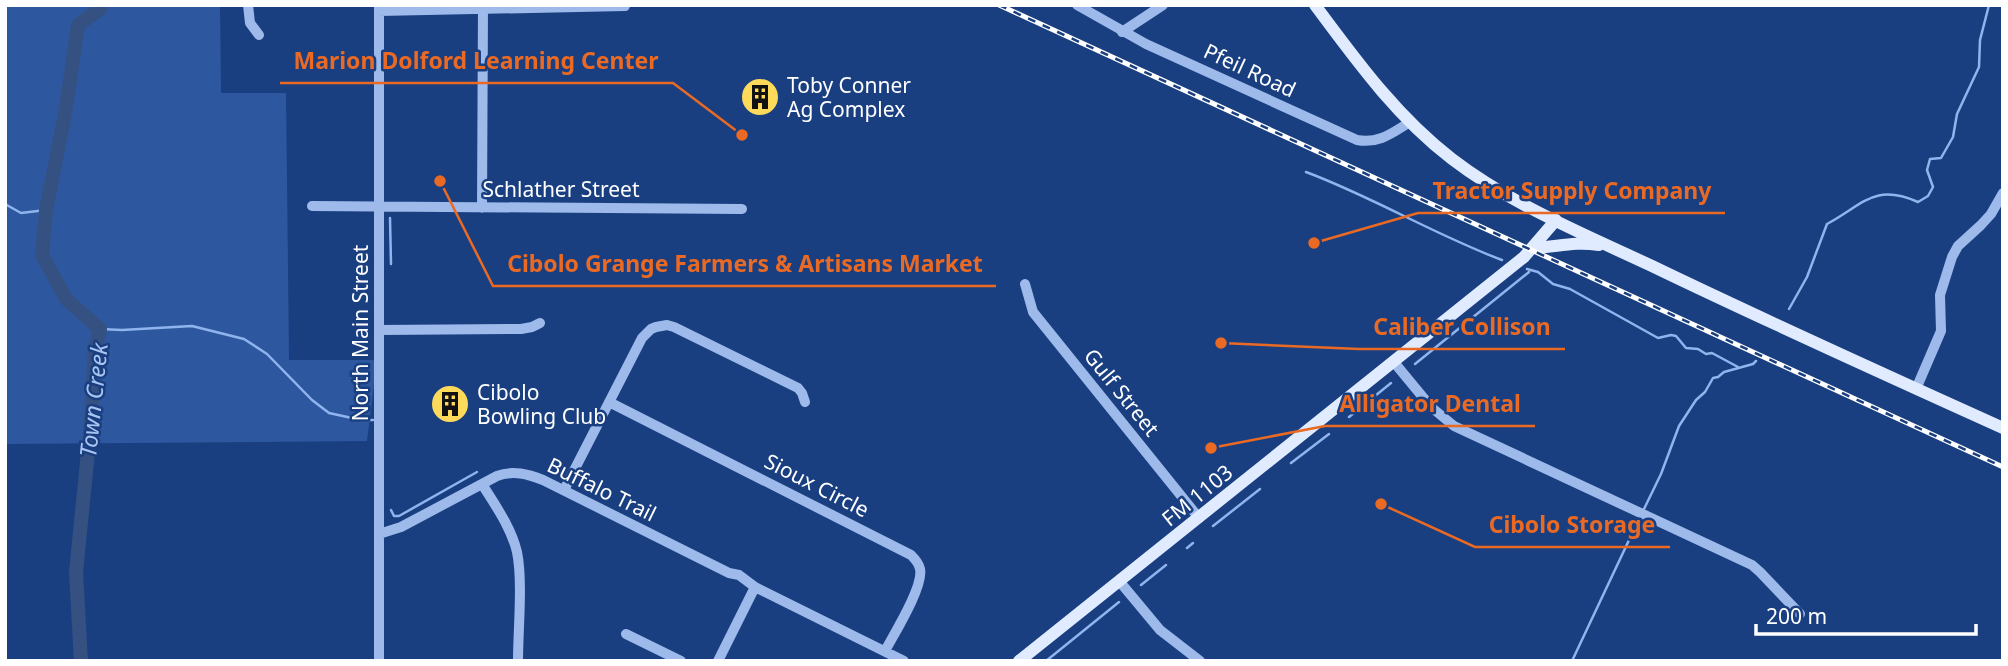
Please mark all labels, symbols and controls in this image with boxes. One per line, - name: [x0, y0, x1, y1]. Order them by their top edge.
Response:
- street label: Pfeil Road: [1199, 36, 1301, 104]
- callout: Marion Dolford Learning Center: [280, 39, 673, 83]
- text: Marion Dolford Learning Center: [294, 44, 659, 76]
- place label: Toby Conner Ag Complex: [787, 71, 911, 123]
- building icon: Toby Conner Ag Complex: [739, 76, 781, 118]
- callout: Tractor Supply Company: [1418, 169, 1725, 213]
- text: Tractor Supply Company: [1433, 174, 1712, 206]
- street label: Schlather Street: [483, 175, 640, 203]
- callout: Cibolo Grange Farmers & Artisans Market: [493, 242, 996, 286]
- street label: North Main Street: [346, 244, 374, 421]
- text: Cibolo Grange Farmers & Artisans Market: [507, 247, 983, 279]
- callout: Caliber Collison: [1359, 305, 1565, 349]
- text: Caliber Collison: [1373, 310, 1551, 342]
- water label: Town Creek: [71, 340, 115, 459]
- street label: Gulf Street: [1078, 342, 1166, 442]
- place label: Cibolo Bowling Club: [477, 378, 606, 430]
- callout: Alligator Dental: [1325, 382, 1535, 426]
- building icon: Cibolo Bowling Club: [429, 383, 471, 425]
- text: Alligator Dental: [1339, 387, 1521, 419]
- street label: Sioux Circle: [760, 447, 874, 523]
- street label: Buffalo Trail: [543, 451, 661, 527]
- street label: FM 1103: [1156, 458, 1238, 532]
- callout: Cibolo Storage: [1475, 503, 1670, 547]
- text: Cibolo Storage: [1489, 508, 1655, 540]
- scale bar: [1756, 592, 1976, 636]
- text: 200 m: [1766, 602, 1827, 630]

